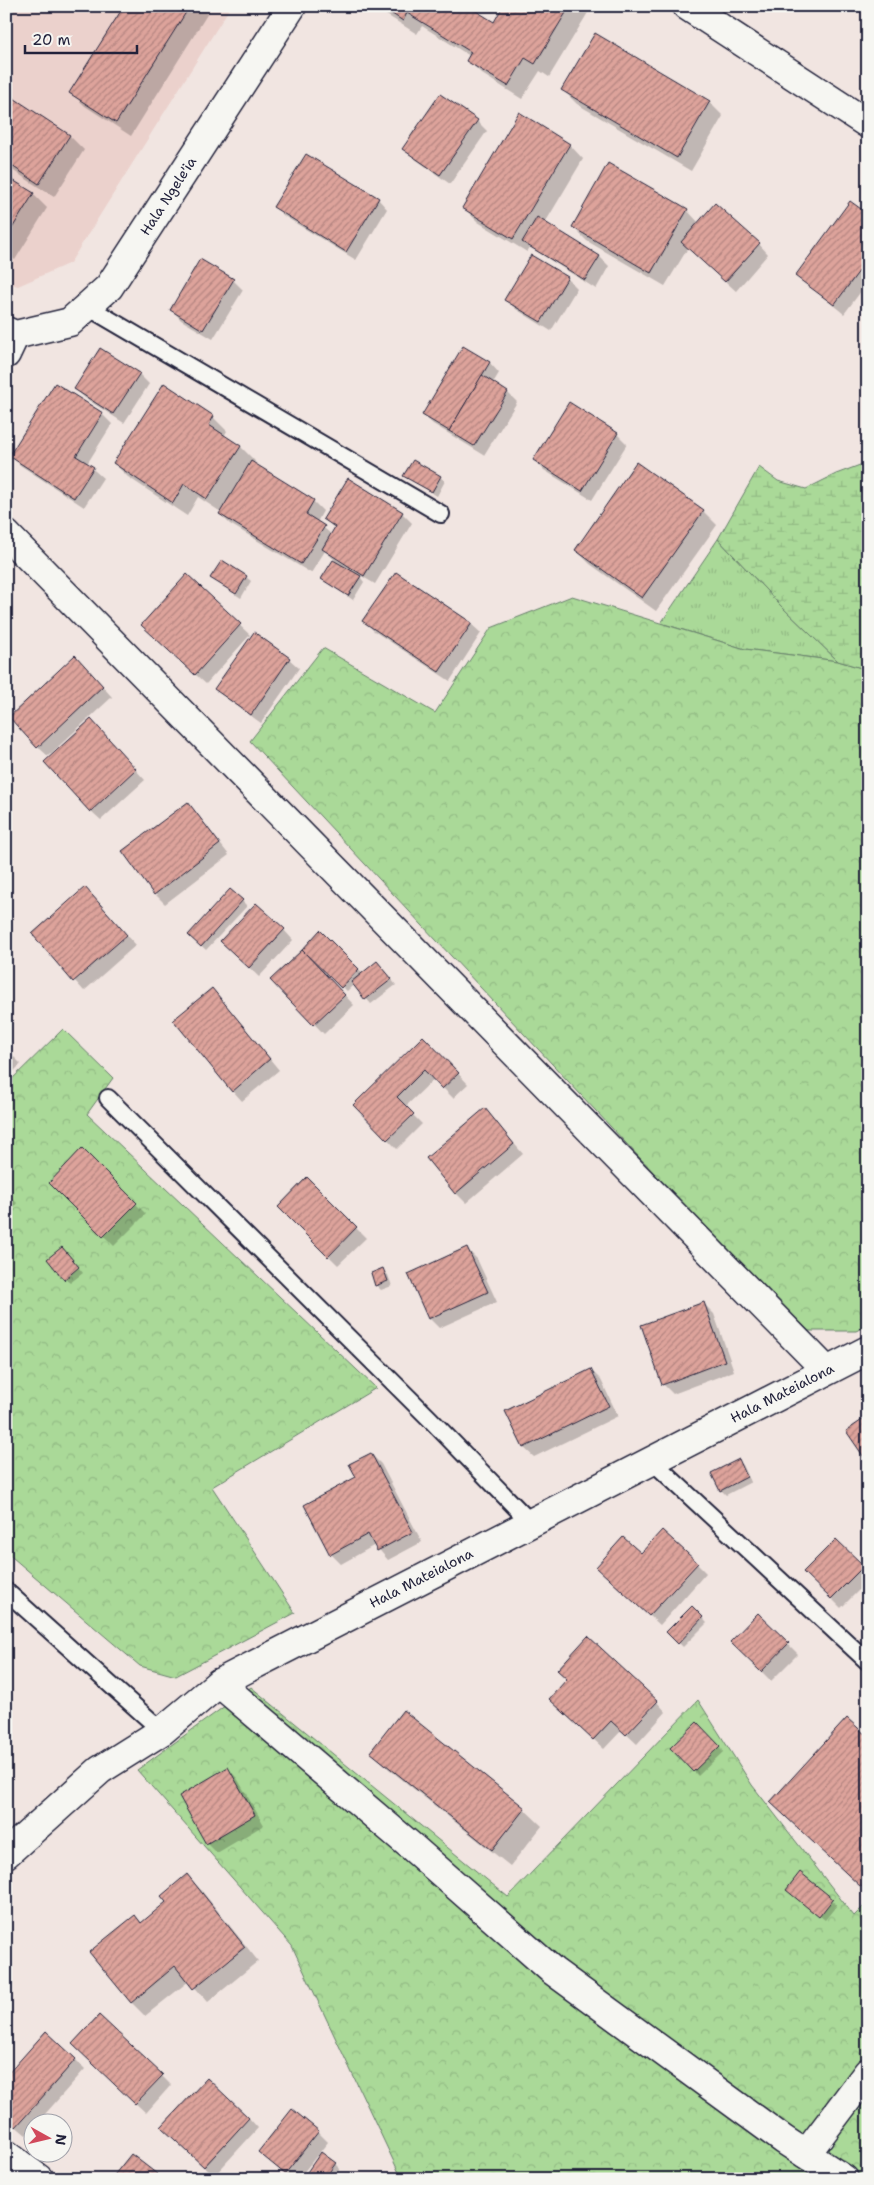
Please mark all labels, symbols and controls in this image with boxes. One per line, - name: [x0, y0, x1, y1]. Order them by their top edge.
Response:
- scale bar: [25, 22, 138, 54]
- text: 20 m: [32, 30, 71, 50]
- street label: Hala Ngele'ia: [136, 153, 200, 239]
- street label: Hala Mateialona: [727, 1359, 837, 1427]
- street label: Hala Mateialona: [366, 1544, 476, 1612]
- north arrow: [22, 2112, 72, 2162]
- text: N: [51, 2133, 71, 2147]

